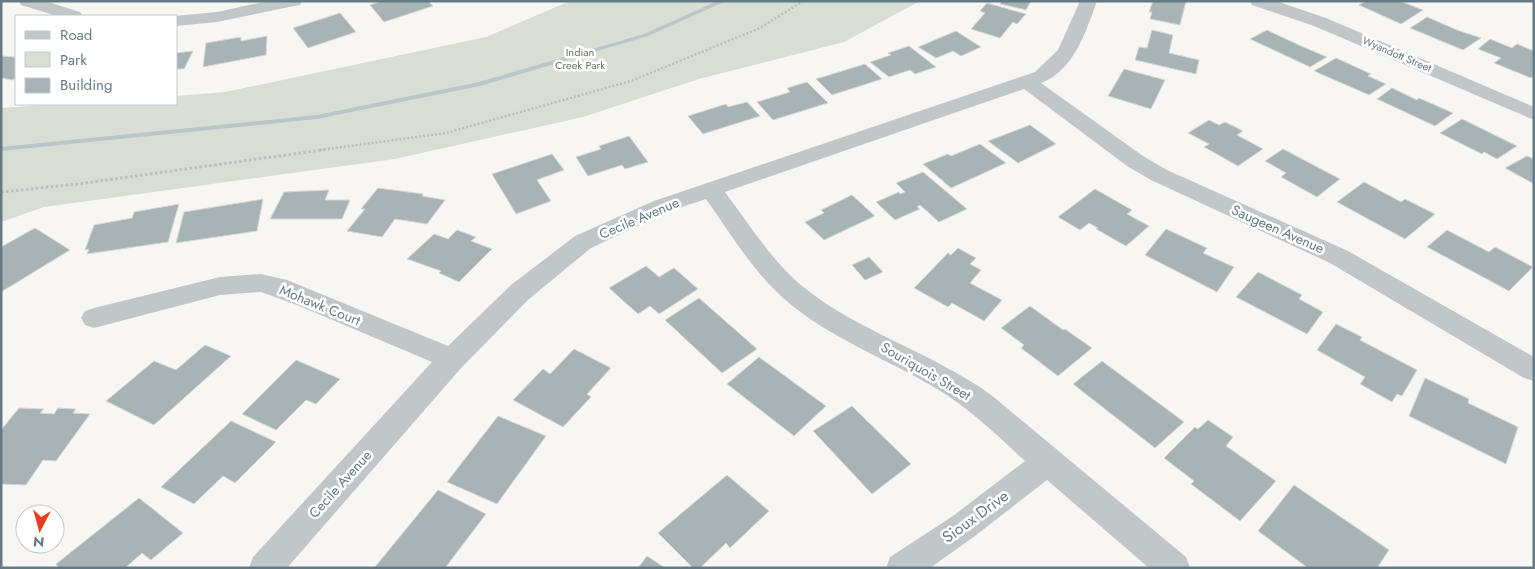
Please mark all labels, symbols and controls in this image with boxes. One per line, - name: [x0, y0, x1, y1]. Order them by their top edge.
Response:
- legend: [15, 15, 178, 105]
- text: Road: [60, 24, 92, 46]
- street label: Wyandott Street: [1360, 32, 1434, 76]
- park label: Indian Creek Park: [555, 44, 605, 73]
- text: Park: [60, 49, 87, 71]
- text: Building: [60, 74, 112, 96]
- street label: Cecile Avenue: [596, 192, 682, 244]
- street label: Saugeen Avenue: [1229, 200, 1327, 258]
- street label: Mohawk Court: [277, 280, 364, 331]
- street label: Souriquois Street: [877, 337, 975, 405]
- street label: Cecile Avenue: [304, 446, 376, 522]
- street label: Sioux Drive: [937, 484, 1013, 548]
- north arrow: [15, 504, 65, 554]
- text: N: [32, 531, 45, 552]

